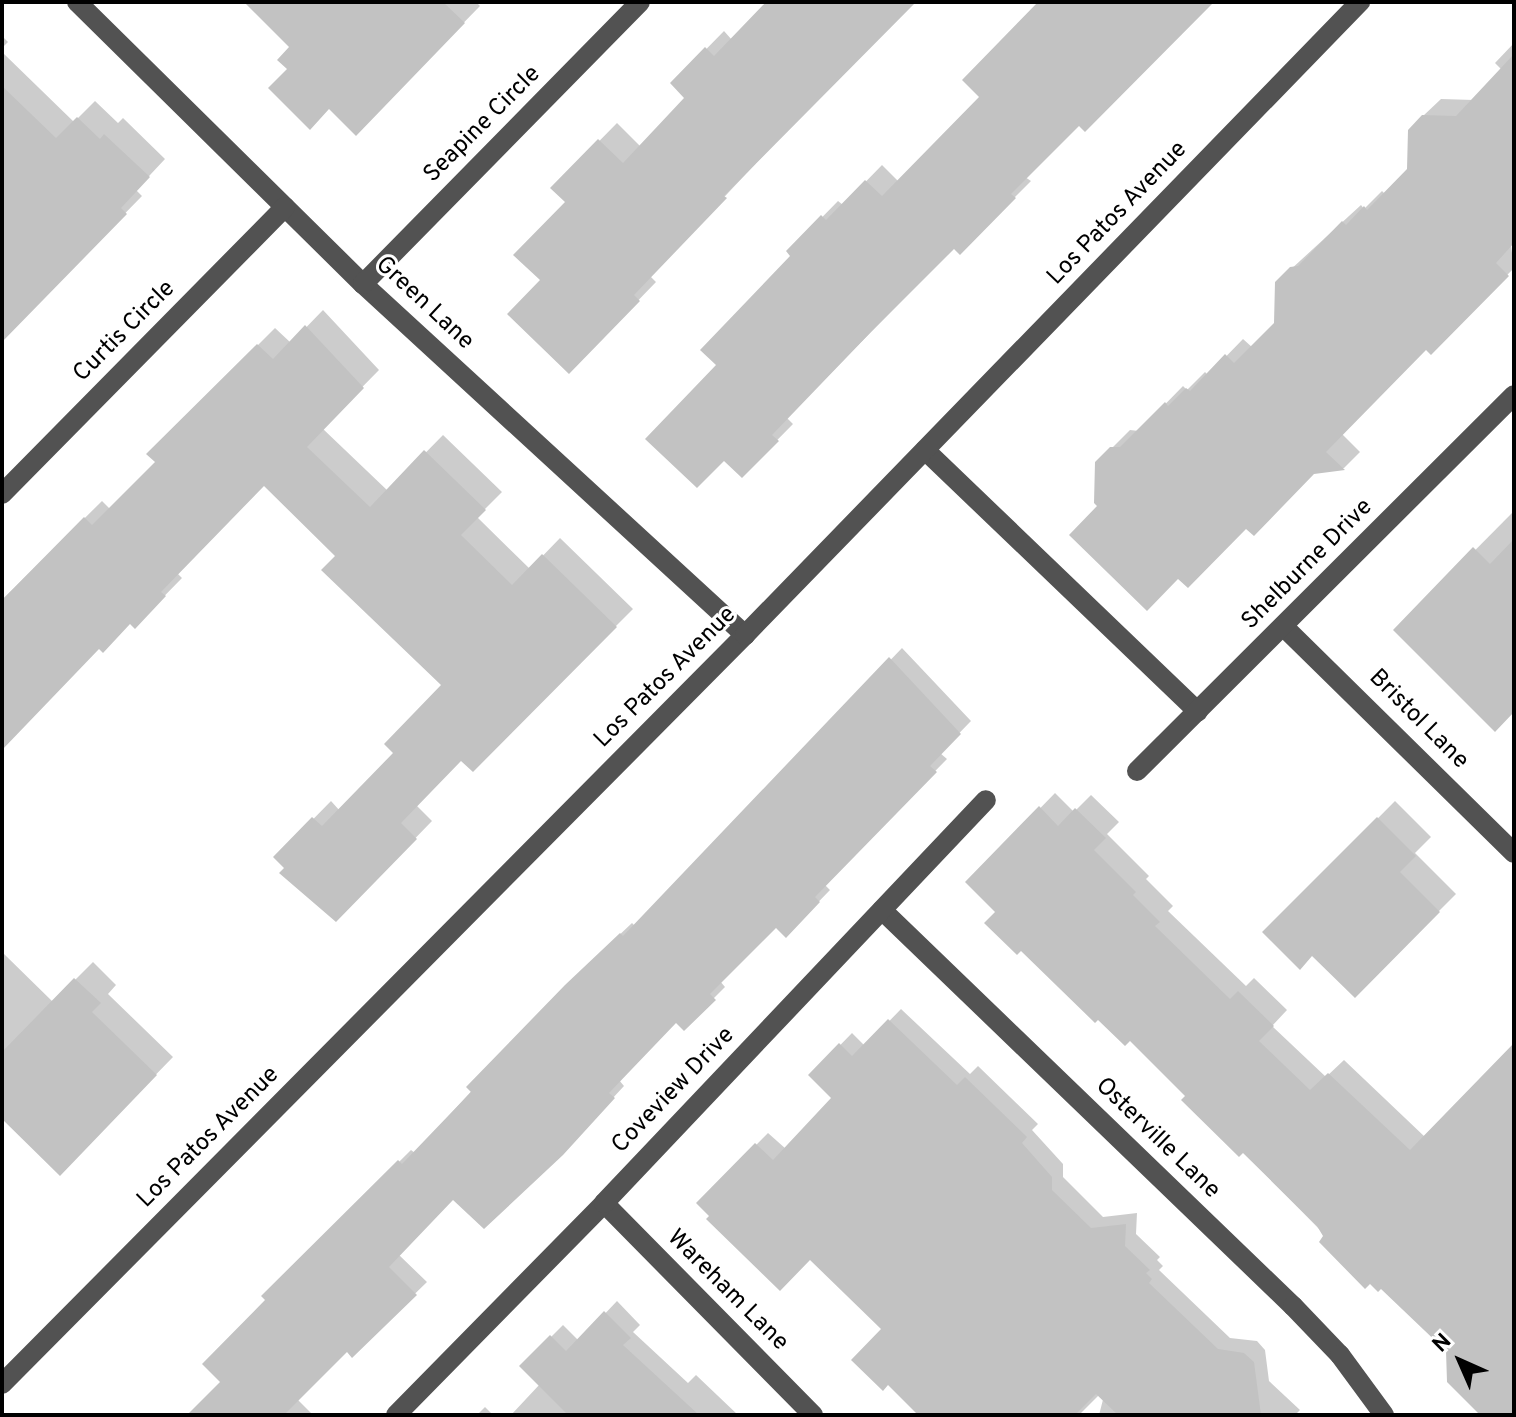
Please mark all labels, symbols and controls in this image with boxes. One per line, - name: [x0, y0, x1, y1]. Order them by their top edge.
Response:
- street label: Seapine Circle: [419, 61, 547, 189]
- street label: Los Patos Avenue: [1042, 136, 1194, 292]
- street label: Green Lane: [369, 251, 479, 357]
- street label: Curtis Circle: [68, 275, 182, 389]
- street label: Shelburne Drive: [1237, 494, 1379, 636]
- street label: Los Patos Avenue: [589, 601, 743, 755]
- street label: Bristol Lane: [1362, 664, 1474, 776]
- street label: Coveview Drive: [607, 1022, 741, 1160]
- street label: Los Patos Avenue: [132, 1061, 286, 1215]
- street label: Osterville Lane: [1089, 1072, 1225, 1206]
- street label: Wareham Lane: [660, 1224, 794, 1358]
- north arrow: [1420, 1321, 1500, 1401]
- text: N: [1428, 1329, 1458, 1359]

